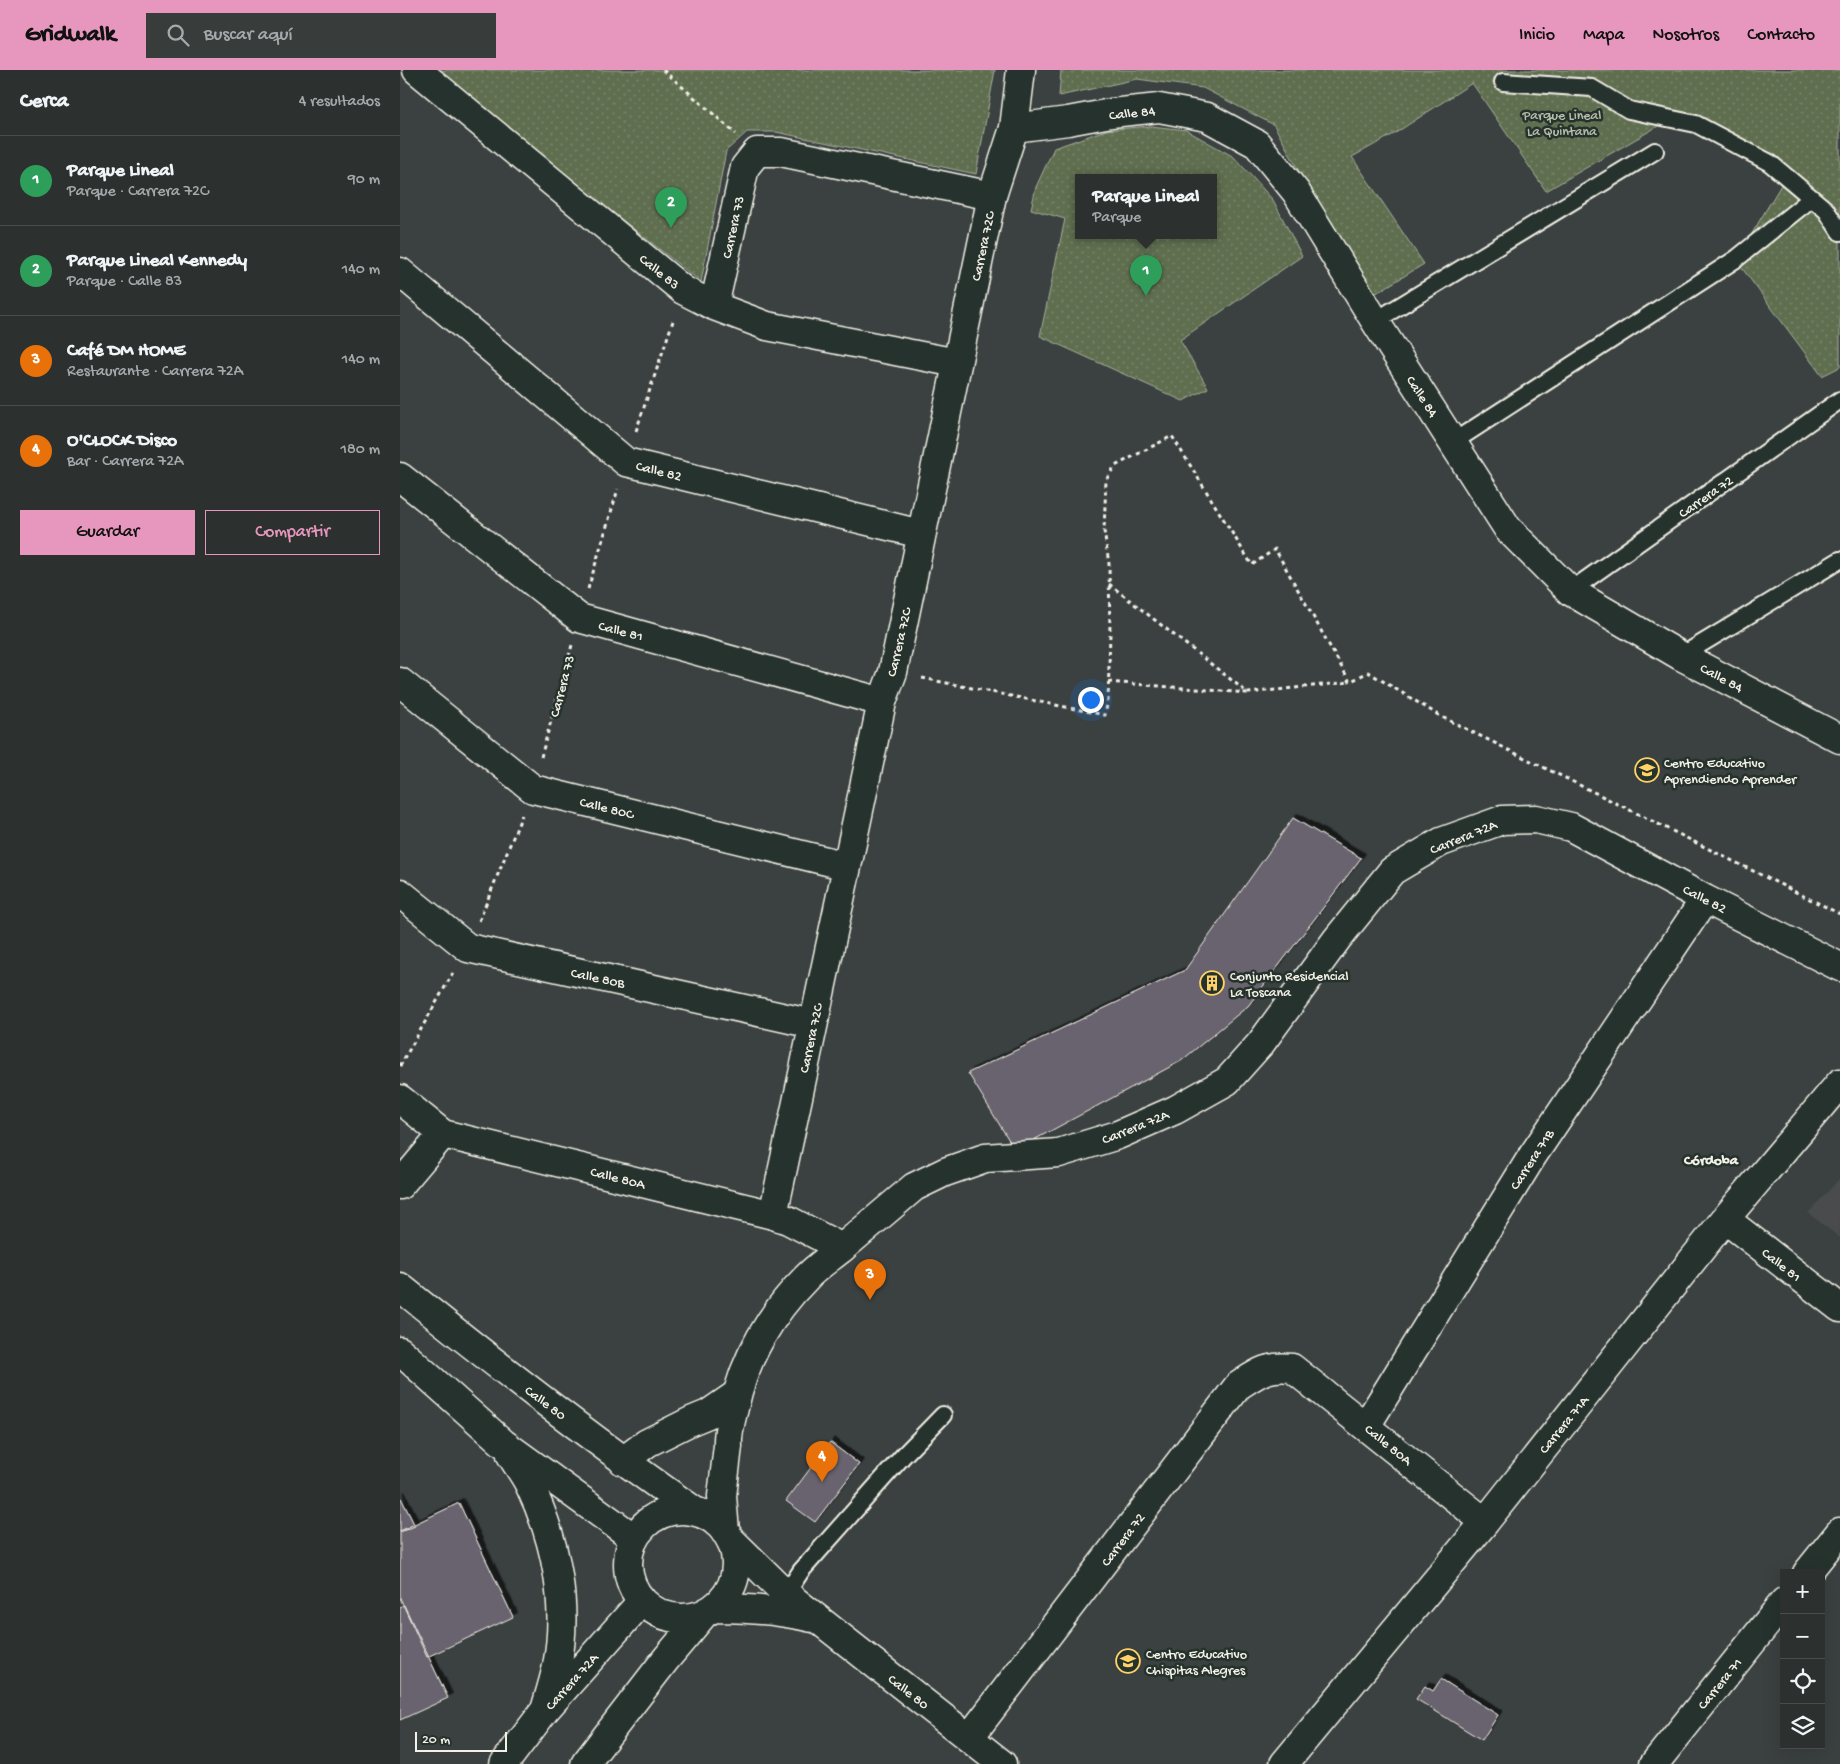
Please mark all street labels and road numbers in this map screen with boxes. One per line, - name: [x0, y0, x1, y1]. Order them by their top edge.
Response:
- street label: Calle 84: [1108, 104, 1157, 125]
- street label: Carrera 73: [720, 195, 749, 260]
- street label: Carrera 72C: [969, 209, 1000, 283]
- street label: Calle 83: [635, 252, 682, 294]
- street label: Calle 84: [1401, 373, 1441, 422]
- street label: Calle 82: [634, 459, 683, 486]
- street label: Carrera 72: [1676, 473, 1737, 523]
- street label: Carrera 72C: [884, 605, 917, 679]
- street label: Calle 81: [596, 618, 644, 646]
- street label: Carrera 73: [547, 654, 580, 719]
- street label: Calle 84: [1696, 661, 1746, 698]
- street label: Calle 80C: [578, 794, 637, 825]
- street label: Carrera 72A: [1428, 817, 1501, 859]
- street label: Calle 82: [1679, 882, 1729, 918]
- street label: Calle 80B: [569, 965, 627, 994]
- street label: Carrera 72C: [797, 1001, 828, 1075]
- street label: Carrera 72A: [1100, 1107, 1173, 1149]
- street label: Carrera 71B: [1507, 1126, 1559, 1194]
- street label: Calle 80A: [588, 1164, 647, 1195]
- street label: Calle 81: [1757, 1245, 1804, 1287]
- street label: Calle 80: [520, 1383, 569, 1425]
- street label: Carrera 71A: [1536, 1393, 1594, 1458]
- street label: Calle 80A: [1360, 1422, 1415, 1471]
- street label: Carrera 72: [1098, 1510, 1150, 1571]
- street label: Carrera 72A: [543, 1650, 603, 1715]
- street label: Carrera 71: [1695, 1655, 1747, 1714]
- street label: Calle 80: [883, 1672, 932, 1714]

